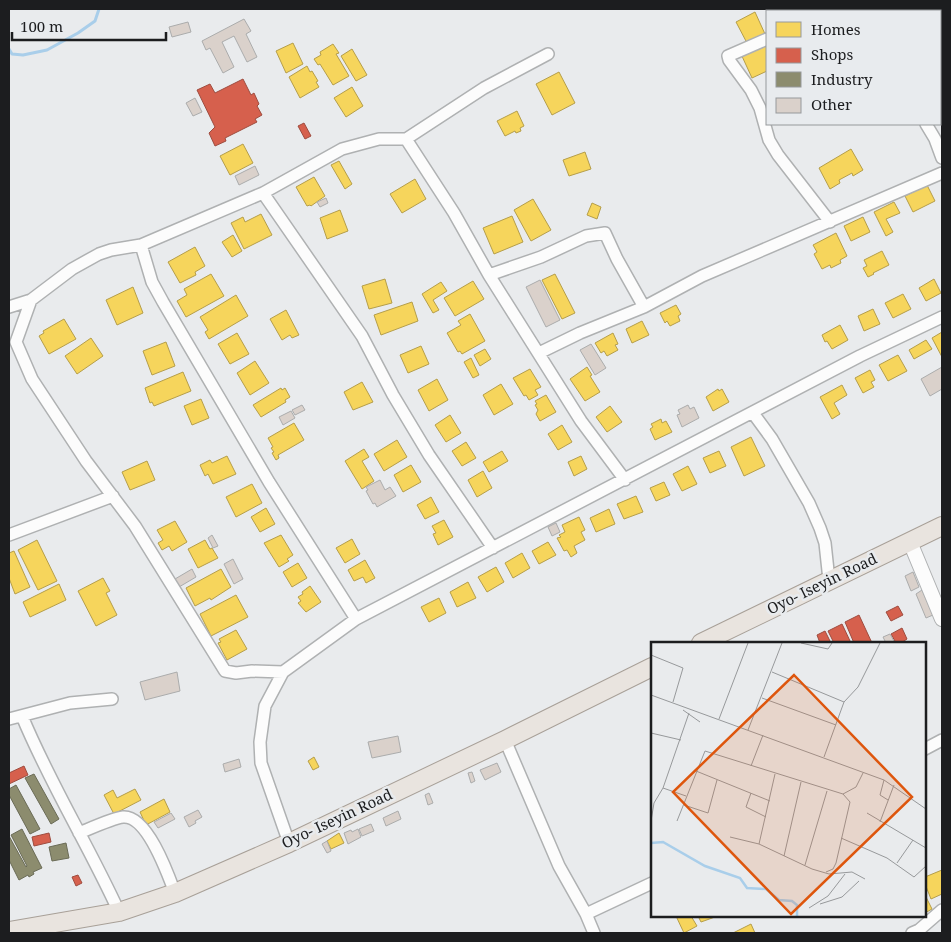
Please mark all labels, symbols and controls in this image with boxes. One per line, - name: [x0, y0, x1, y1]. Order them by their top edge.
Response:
- scale bar: [12, 10, 166, 42]
- legend: [766, 10, 941, 125]
- text: 100 m: [20, 16, 63, 36]
- text: Homes: [811, 19, 861, 39]
- text: Shops: [811, 44, 854, 64]
- text: Industry: [811, 69, 873, 89]
- text: Other: [811, 94, 852, 114]
- street label: Oyo- Iseyin Road: [763, 548, 880, 618]
- inset map: [651, 642, 926, 917]
- street label: Oyo- Iseyin Road: [278, 784, 395, 853]

